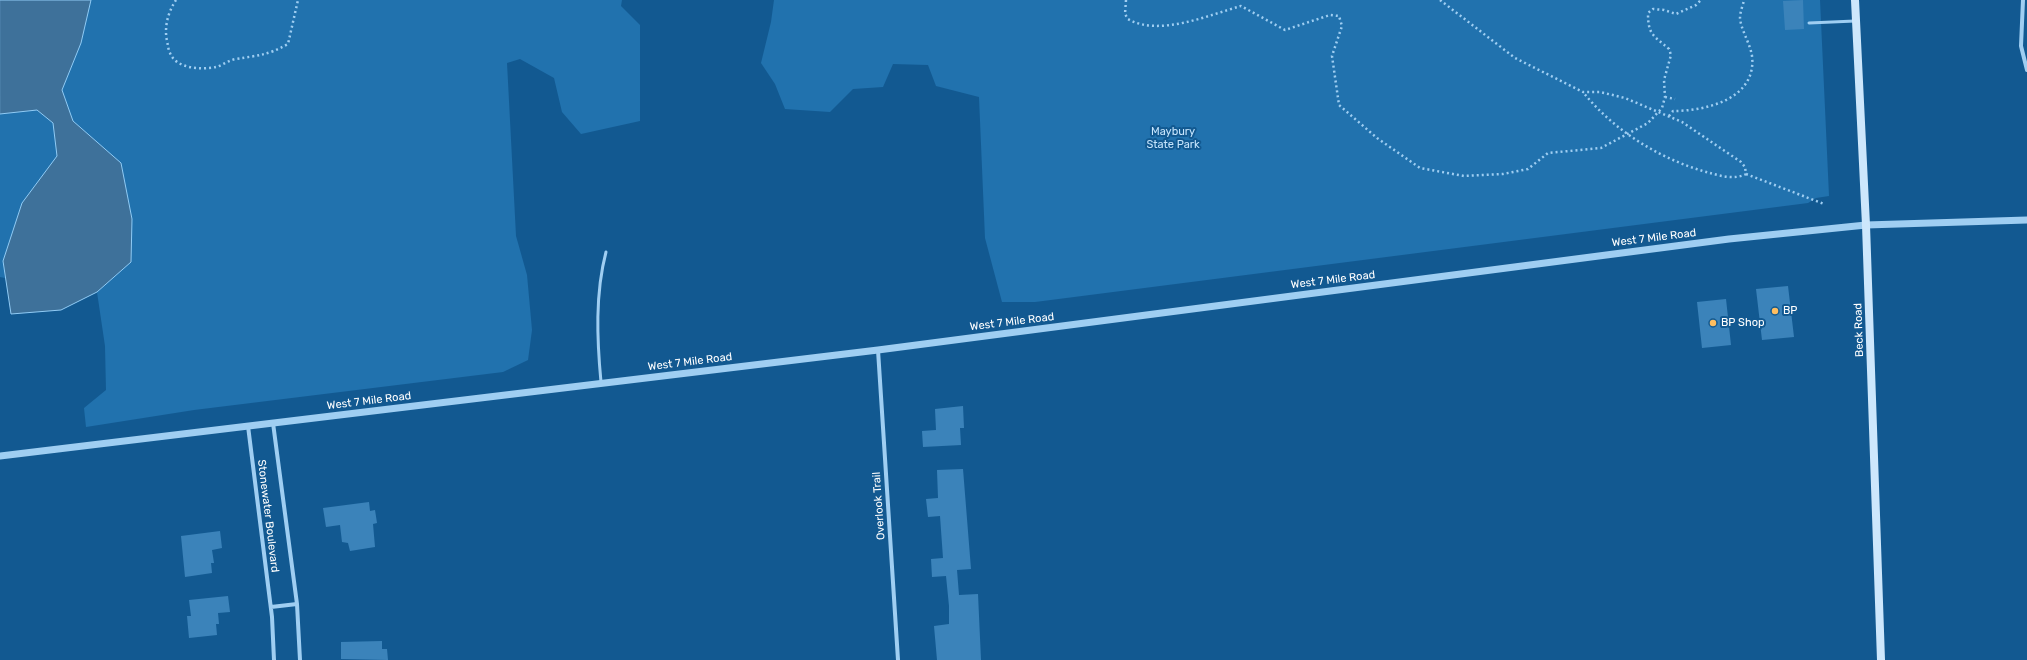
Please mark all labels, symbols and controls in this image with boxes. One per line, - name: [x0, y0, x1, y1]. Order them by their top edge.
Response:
- park label: Maybury State Park: [1146, 125, 1200, 151]
- street label: West 7 Mile Road: [1611, 226, 1697, 250]
- street label: West 7 Mile Road: [1290, 268, 1376, 292]
- street label: Beck Road: [1851, 303, 1867, 357]
- place label: BP: [1783, 304, 1797, 318]
- marker: BP: [1770, 306, 1780, 316]
- street label: West 7 Mile Road: [969, 310, 1055, 334]
- place label: BP Shop: [1721, 316, 1765, 330]
- marker: BP Shop: [1708, 318, 1718, 328]
- street label: West 7 Mile Road: [647, 350, 733, 374]
- street label: West 7 Mile Road: [326, 389, 412, 413]
- street label: Stonewater Boulevard: [255, 459, 281, 573]
- street label: Overlook Trail: [870, 471, 888, 541]

